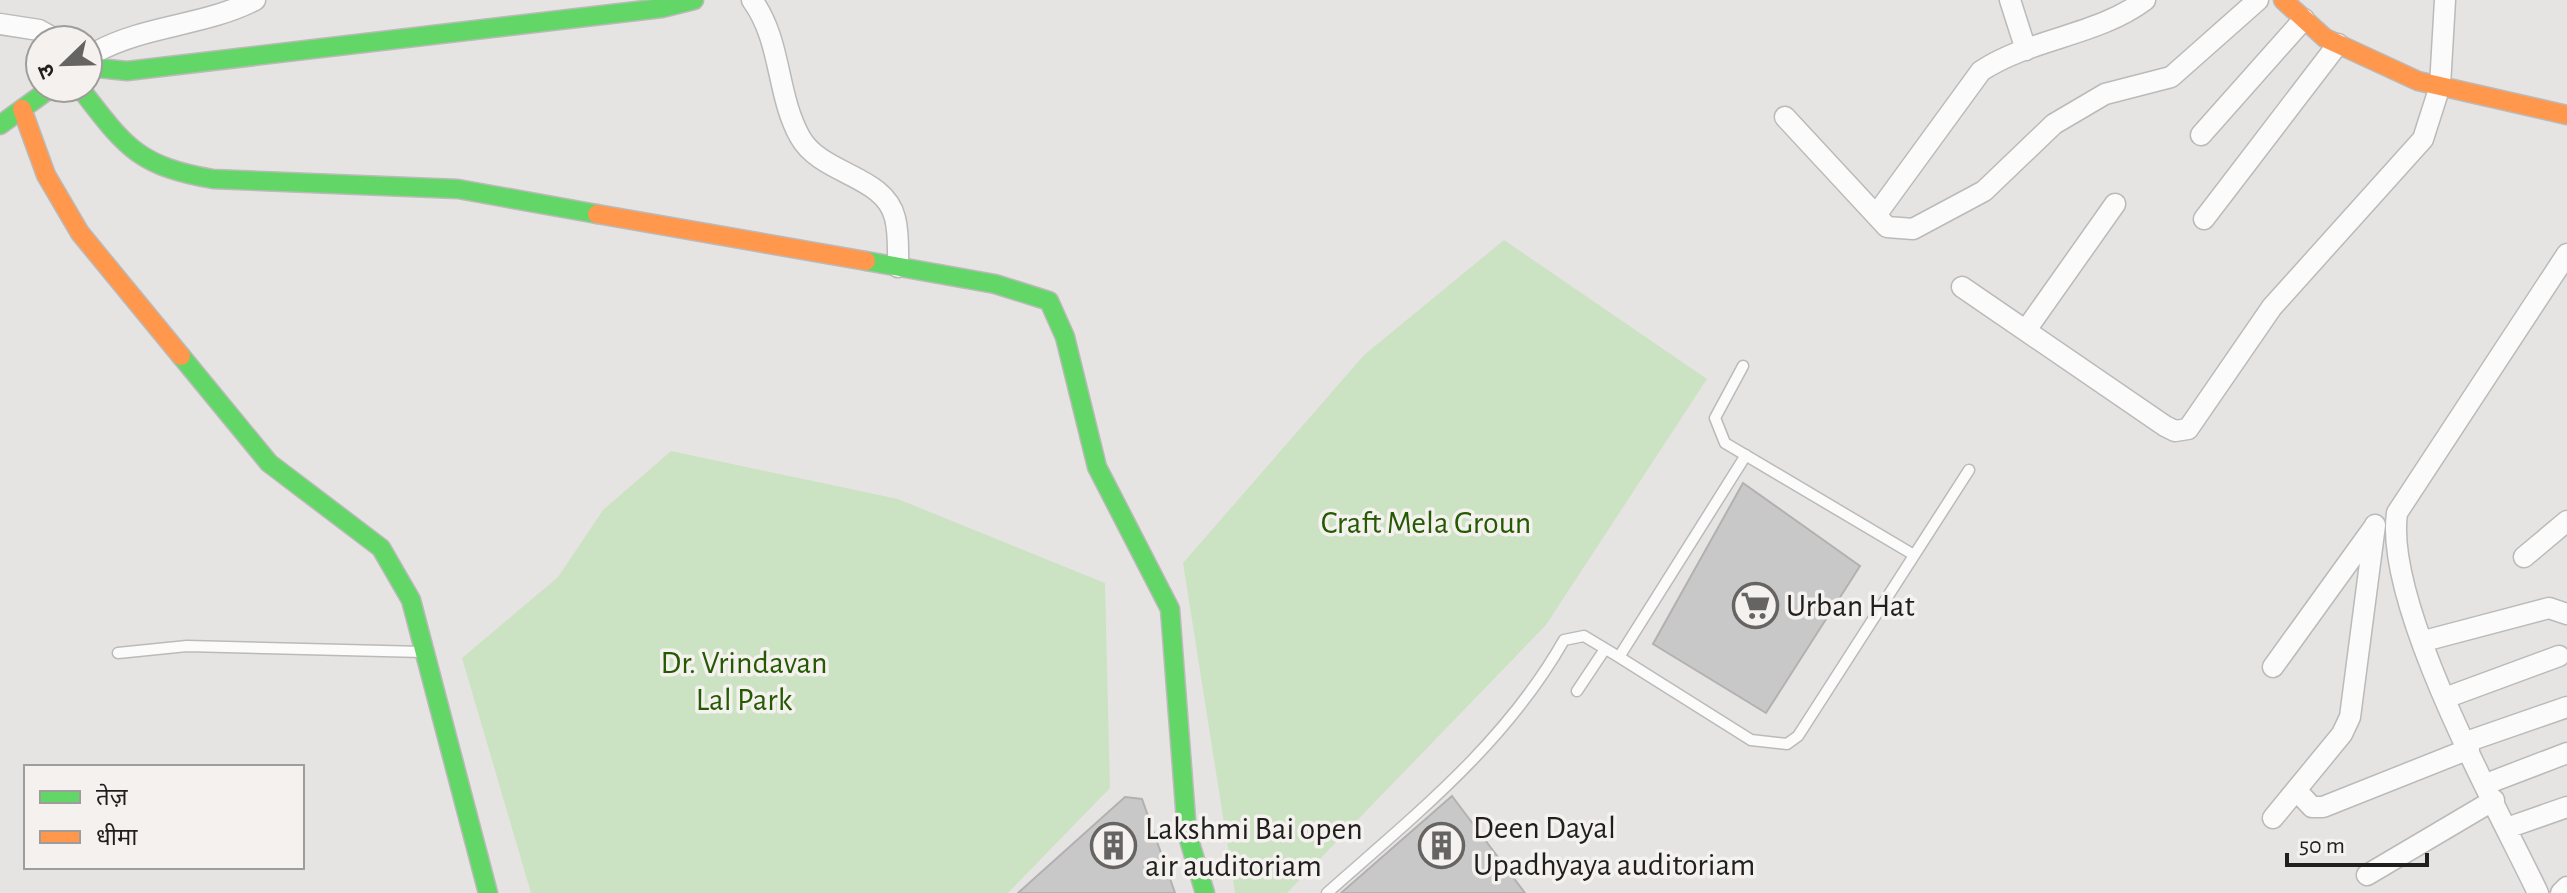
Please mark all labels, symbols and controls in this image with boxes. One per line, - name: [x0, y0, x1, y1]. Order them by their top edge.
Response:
- north arrow: [24, 24, 104, 104]
- text: उ: [33, 60, 59, 82]
- park label: Craft Mela Groun: [1321, 507, 1531, 539]
- supermarket icon: Urban Hat: [1731, 581, 1779, 629]
- place label: Urban Hat: [1786, 590, 1915, 622]
- park label: Dr. Vrindavan Lal Park: [660, 647, 828, 716]
- legend: [24, 765, 304, 869]
- text: तेज़: [96, 783, 129, 810]
- place label: Deen Dayal Upadhyaya auditoriam: [1473, 812, 1755, 881]
- place label: Lakshmi Bai open air auditoriam: [1145, 813, 1363, 882]
- scale bar: [2287, 817, 2427, 867]
- building icon: Deen Dayal Upadhyaya auditoriam: [1418, 821, 1466, 869]
- building icon: Lakshmi Bai open air auditoriam: [1090, 822, 1138, 870]
- text: धीमा: [96, 823, 138, 850]
- text: 50 m: [2299, 834, 2345, 858]

